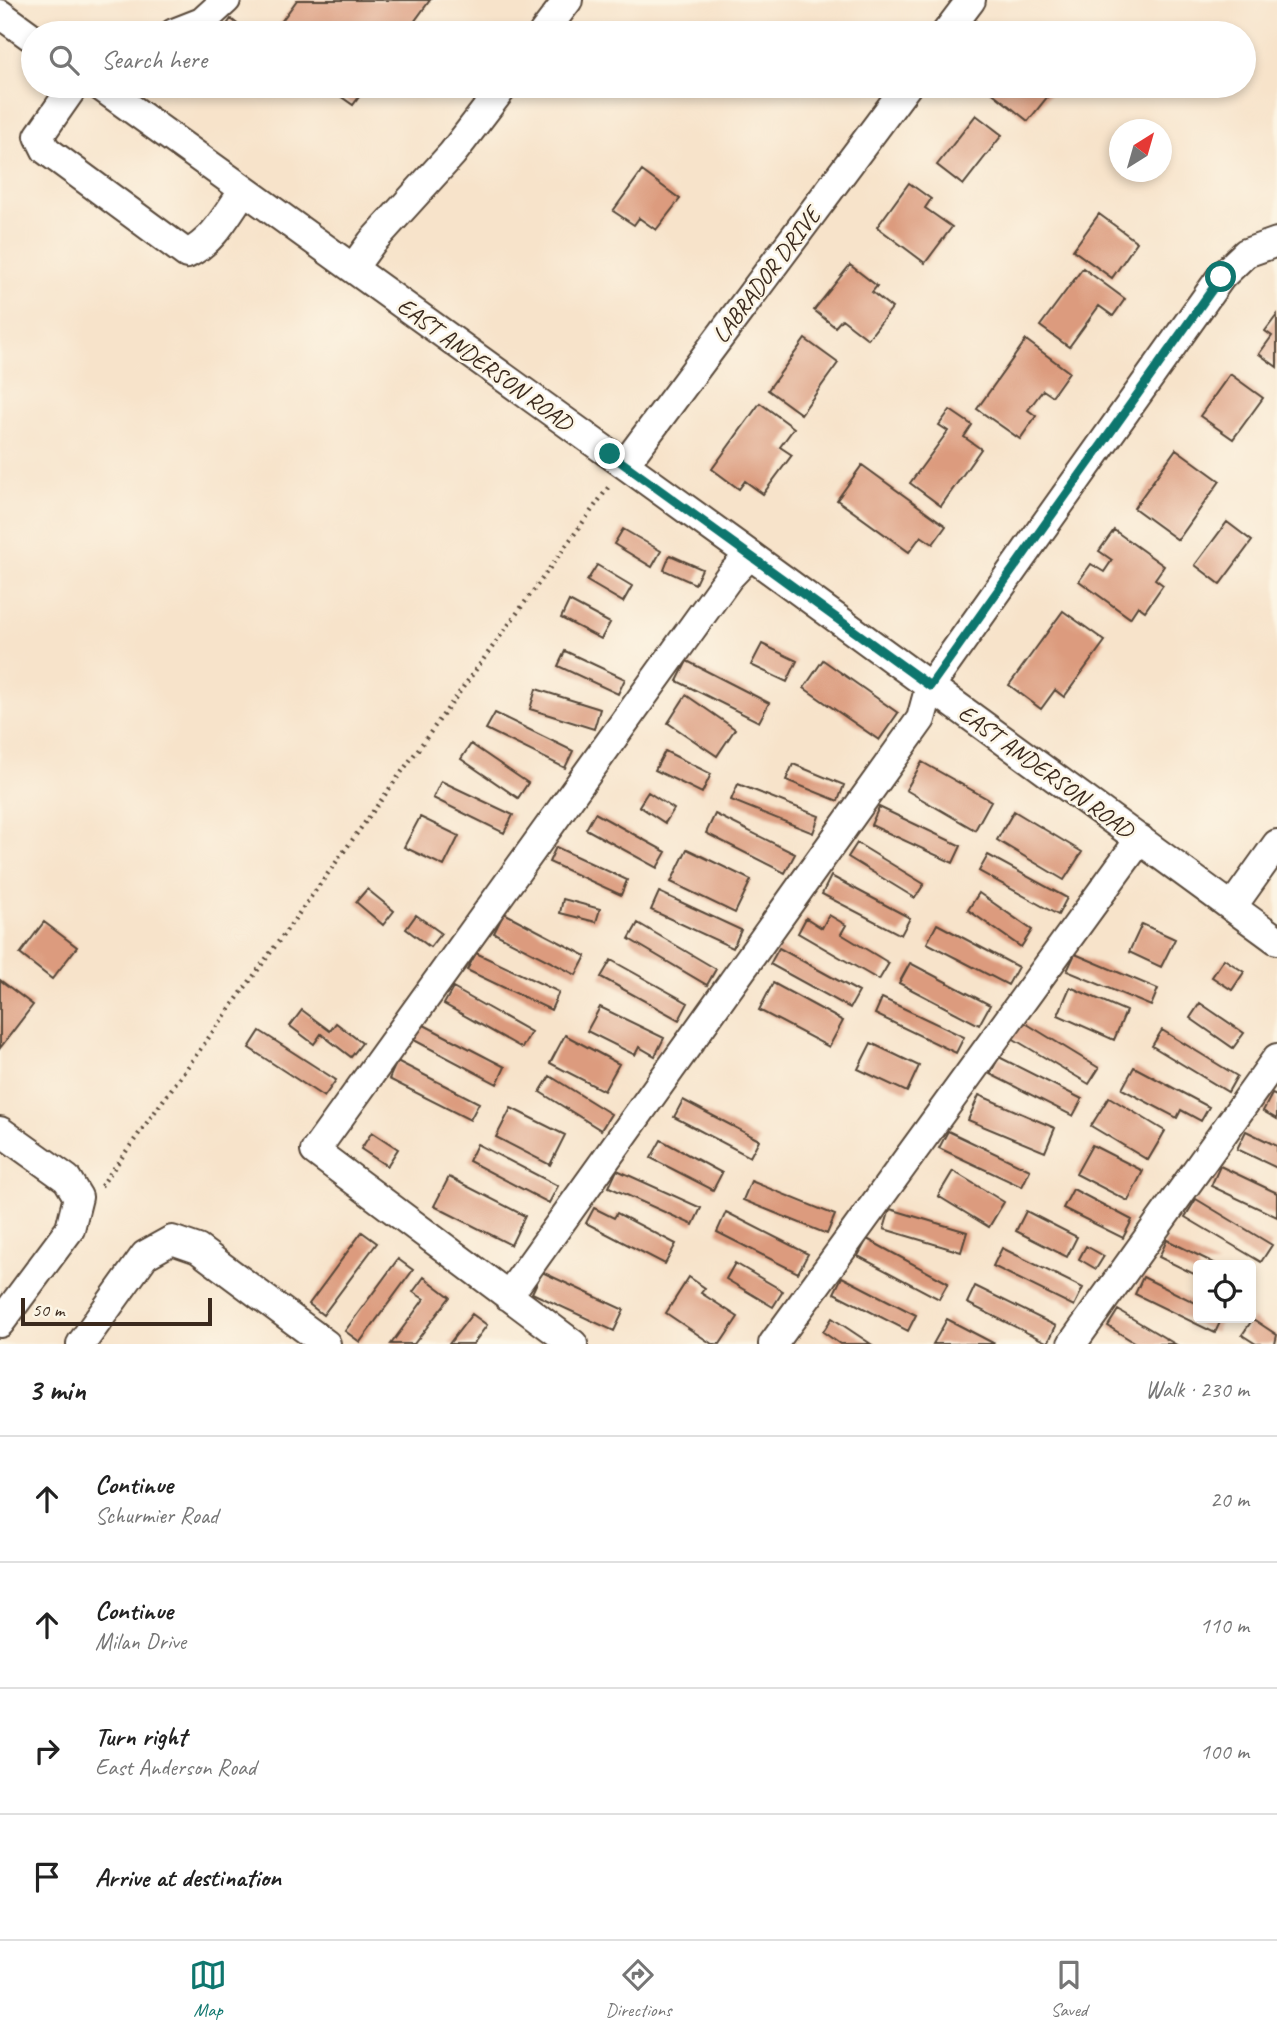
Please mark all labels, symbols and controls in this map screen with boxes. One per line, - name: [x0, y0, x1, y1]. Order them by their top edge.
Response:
- search box: [21, 21, 1256, 98]
- icon: search: [45, 41, 83, 79]
- text: Search here: [101, 43, 207, 76]
- north arrow: [1109, 119, 1172, 182]
- street label: LABRADOR DRIVE: [705, 199, 828, 349]
- route start: [1205, 261, 1236, 292]
- street label: EAST ANDERSON ROAD: [392, 290, 580, 439]
- route end: [594, 438, 625, 469]
- street label: EAST ANDERSON ROAD: [953, 697, 1141, 846]
- map controls: [1193, 1260, 1256, 1323]
- button: locate: [1193, 1260, 1256, 1323]
- scale bar: [21, 1295, 212, 1327]
- text: 50 m: [32, 1298, 64, 1322]
- text: 3 min: [28, 1371, 85, 1409]
- text: Walk · 230 m: [1145, 1375, 1249, 1404]
- text: Continue: [95, 1468, 173, 1501]
- icon: ahead: [28, 1480, 66, 1518]
- text: 20 m: [1210, 1485, 1249, 1514]
- text: Schurmier Road: [95, 1501, 218, 1530]
- text: Continue: [95, 1594, 173, 1627]
- icon: ahead: [28, 1606, 66, 1644]
- text: 110 m: [1200, 1611, 1249, 1640]
- text: Milan Drive: [95, 1627, 186, 1656]
- text: Turn right: [95, 1720, 186, 1753]
- icon: right: [28, 1732, 66, 1770]
- text: 100 m: [1200, 1737, 1249, 1766]
- text: East Anderson Road: [95, 1753, 256, 1782]
- icon: arrive: [28, 1858, 66, 1896]
- text: Arrive at destination: [95, 1861, 281, 1894]
- tab: Map: [189, 1956, 227, 2022]
- tab: Directions: [605, 1956, 672, 2022]
- tab: Saved: [1050, 1956, 1088, 2022]

